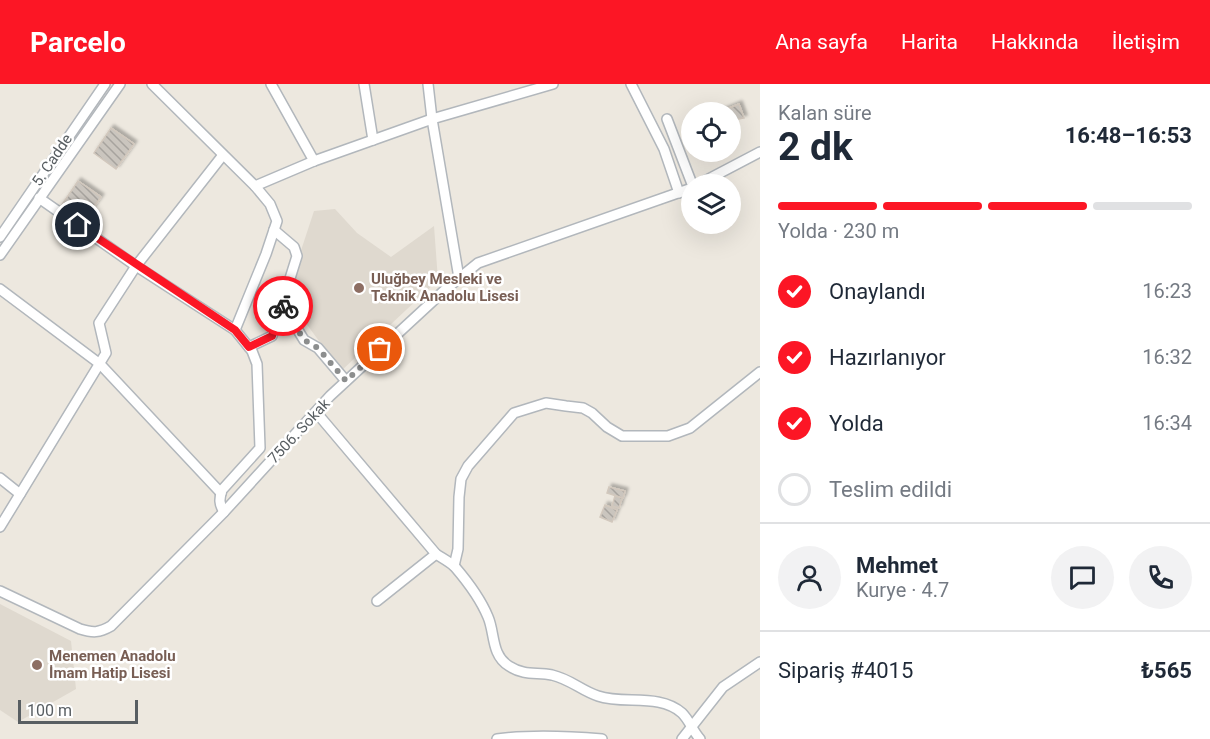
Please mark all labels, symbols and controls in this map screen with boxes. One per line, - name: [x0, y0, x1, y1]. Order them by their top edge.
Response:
- text: Parcelo: [30, 26, 126, 59]
- text: Ana sayfa: [775, 30, 868, 54]
- text: Harita: [901, 30, 958, 54]
- text: Hakkında: [991, 30, 1079, 54]
- text: İletişim: [1112, 30, 1180, 54]
- text: Kalan süre: [778, 101, 872, 125]
- map controls: [681, 102, 741, 234]
- button: locate: [681, 102, 741, 162]
- text: 16:48–16:53: [1065, 123, 1192, 148]
- text: 2 dk: [778, 124, 853, 170]
- street label: 5. Cadde: [28, 131, 76, 189]
- button: layers: [681, 174, 741, 234]
- pin: [52, 199, 103, 250]
- icon: home: [61, 208, 94, 241]
- text: Yolda · 230 m: [778, 219, 899, 243]
- place label: Uluğbey Mesleki ve Teknik Anadolu Lisesi: [371, 270, 519, 305]
- icon: check: [778, 275, 811, 308]
- courier: [253, 276, 313, 336]
- text: Onaylandı: [829, 279, 926, 304]
- text: 16:23: [1142, 279, 1192, 303]
- marker: Uluğbey Mesleki ve Teknik Anadolu Lisesi: [352, 281, 366, 295]
- icon: bike: [267, 290, 300, 323]
- pin: [354, 323, 405, 374]
- icon: bag: [363, 332, 396, 365]
- icon: check: [778, 341, 811, 374]
- text: Hazırlanıyor: [829, 345, 946, 370]
- text: 16:32: [1142, 345, 1192, 369]
- street label: 7506. Sokak: [264, 395, 334, 467]
- icon: check: [778, 407, 811, 440]
- text: Yolda: [829, 411, 884, 436]
- text: 16:34: [1142, 411, 1192, 435]
- text: Teslim edildi: [829, 477, 952, 502]
- button: person: [778, 546, 841, 609]
- button: chat: [1051, 546, 1114, 609]
- button: phone: [1129, 546, 1192, 609]
- text: Mehmet: [856, 553, 938, 578]
- text: Kurye · 4.7: [856, 578, 949, 602]
- place label: Menemen Anadolu İmam Hatip Lisesi: [49, 647, 176, 682]
- marker: Menemen Anadolu İmam Hatip Lisesi: [30, 658, 44, 672]
- text: Sipariş #4015: [778, 658, 913, 683]
- text: ₺565: [1141, 658, 1192, 683]
- scale bar: [18, 697, 138, 724]
- text: 100 m: [27, 701, 72, 720]

